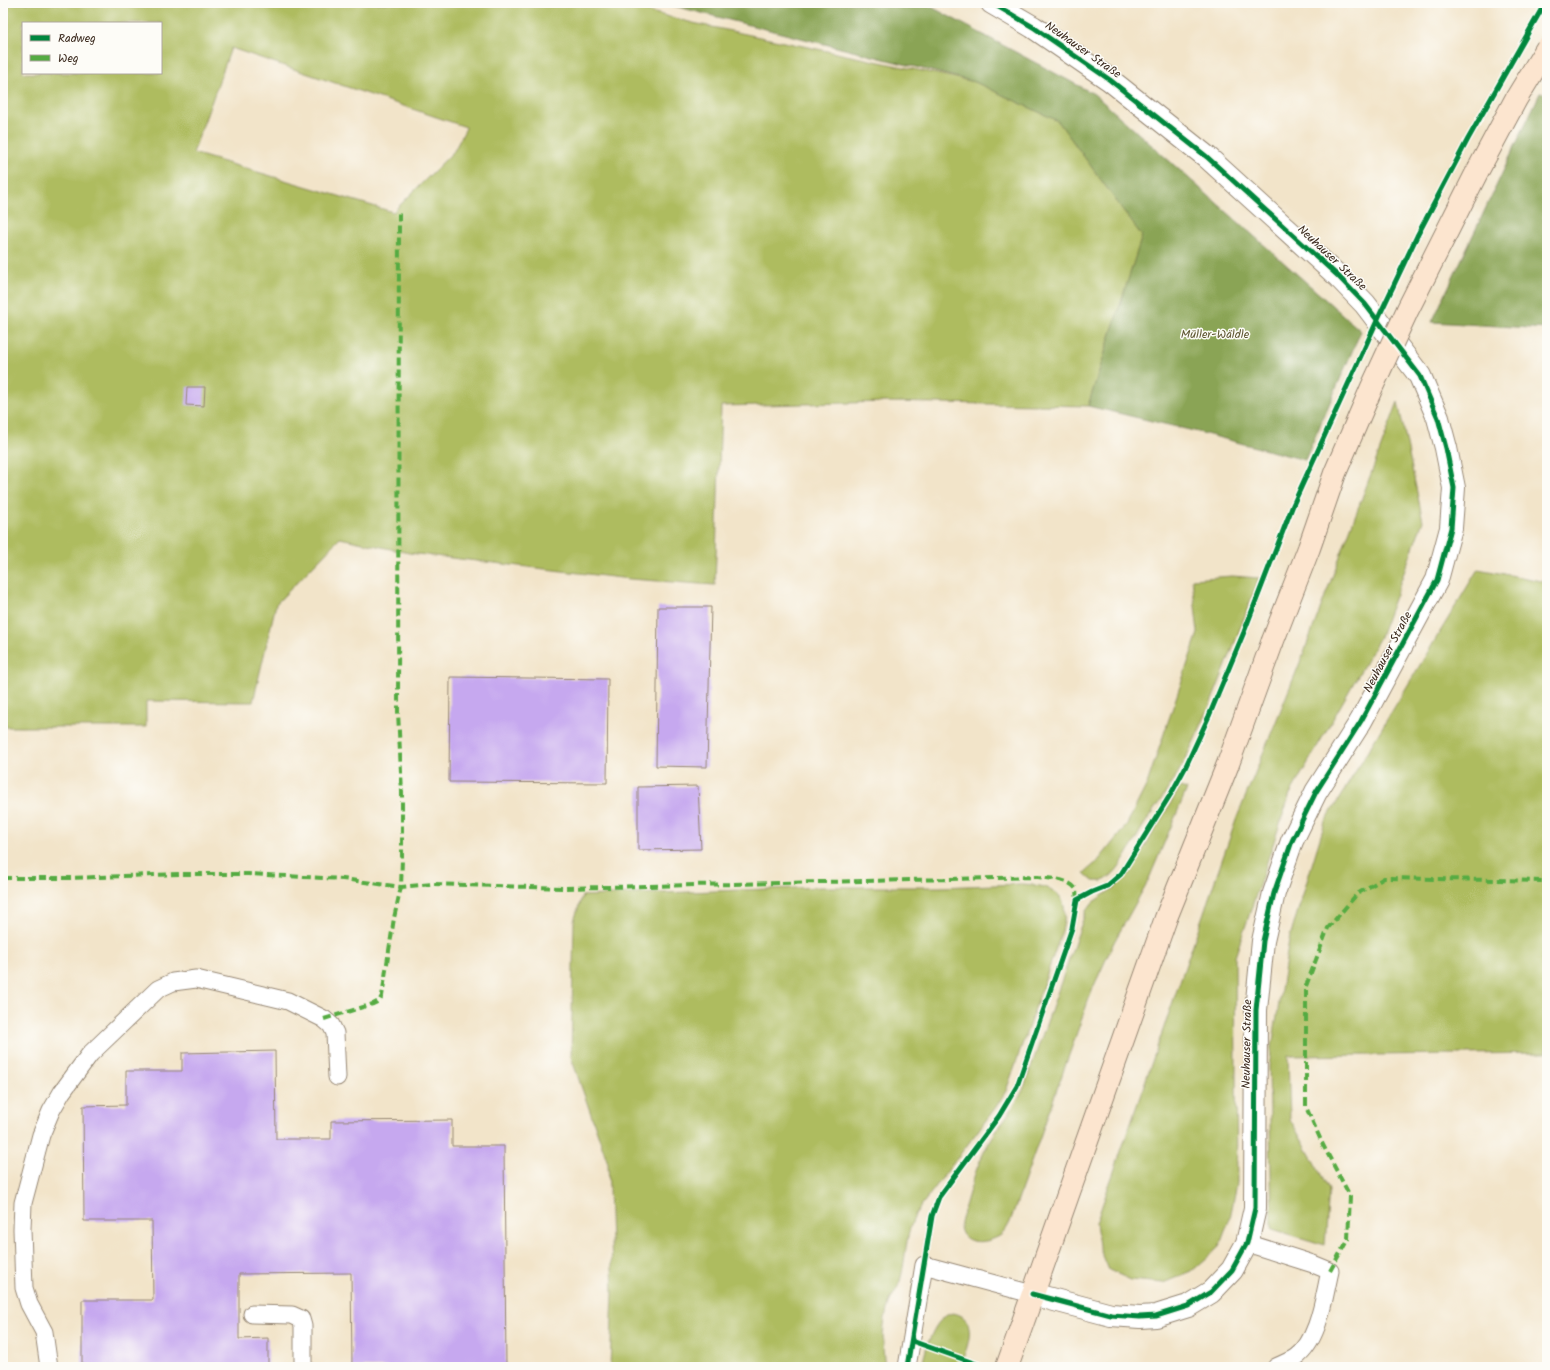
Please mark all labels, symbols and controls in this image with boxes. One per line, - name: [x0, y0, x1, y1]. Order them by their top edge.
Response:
- street label: Neuhauser Straße: [1041, 17, 1126, 84]
- legend: [22, 22, 162, 74]
- text: Radweg: [58, 29, 96, 48]
- text: Weg: [58, 49, 79, 68]
- street label: Neuhauser Straße: [1293, 221, 1372, 296]
- park label: Müller-Wäldle: [1181, 325, 1250, 344]
- street label: Neuhauser Straße: [1359, 608, 1418, 696]
- street label: Neuhauser Straße: [1237, 999, 1257, 1089]

